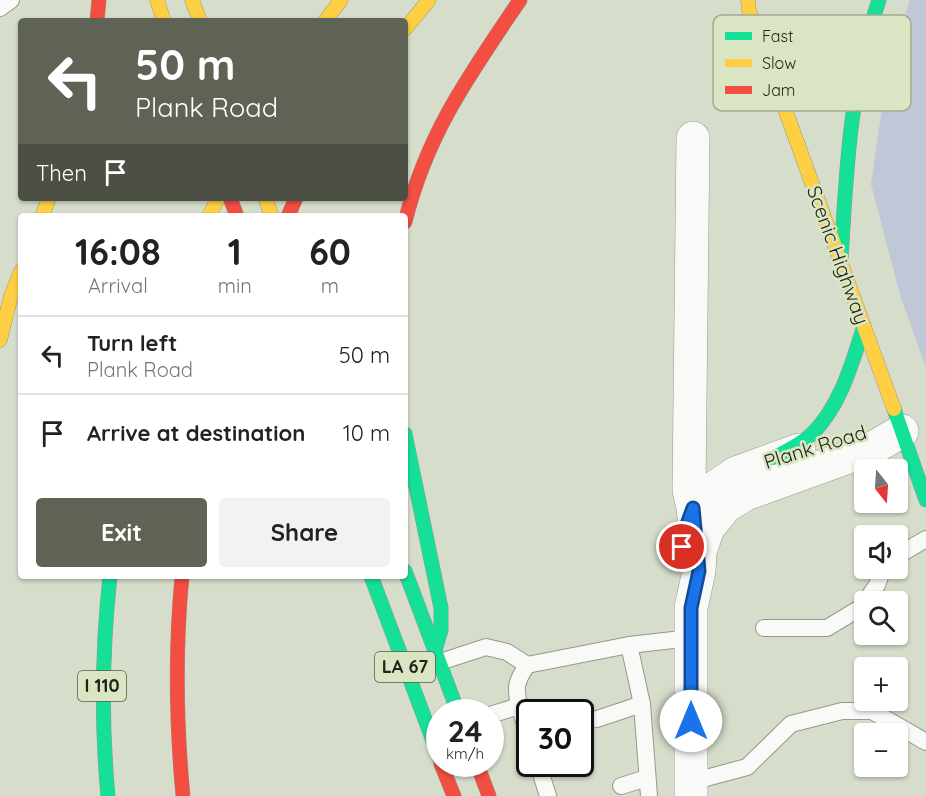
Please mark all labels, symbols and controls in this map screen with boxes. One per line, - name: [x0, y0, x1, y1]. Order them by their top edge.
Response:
- legend: [713, 15, 911, 111]
- text: Fast: [762, 26, 793, 46]
- text: 50 m: [135, 38, 235, 91]
- icon: left: [36, 42, 114, 120]
- text: Slow: [762, 53, 796, 73]
- text: Jam: [762, 80, 795, 100]
- text: Plank Road: [135, 90, 278, 124]
- icon: arrive: [99, 156, 132, 189]
- text: Then: [36, 159, 87, 187]
- street label: Scenic Highway: [802, 182, 875, 328]
- text: 16:08: [75, 229, 161, 274]
- text: 1: [228, 229, 242, 274]
- text: 60: [309, 229, 351, 274]
- text: Arrival: [88, 273, 148, 298]
- text: min: [218, 273, 252, 298]
- text: m: [321, 273, 339, 298]
- text: Turn left: [87, 329, 177, 357]
- icon: left: [36, 339, 69, 372]
- text: 50 m: [339, 341, 390, 369]
- text: Plank Road: [87, 357, 193, 382]
- icon: arrive: [36, 417, 69, 450]
- text: Arrive at destination: [87, 419, 305, 447]
- text: 10 m: [343, 419, 390, 447]
- street label: Plank Road: [761, 419, 869, 474]
- north arrow: [854, 459, 908, 513]
- map controls: [854, 459, 908, 777]
- button: Exit: [36, 498, 207, 567]
- button: Share: [219, 498, 390, 567]
- pin: [656, 521, 707, 572]
- button: sound: [854, 525, 908, 579]
- icon: arrive: [665, 530, 698, 563]
- button: search: [854, 591, 908, 645]
- road number: LA 67: [375, 652, 435, 682]
- button: +: [854, 657, 908, 711]
- road number: I 110: [78, 671, 126, 701]
- position arrow: [659, 689, 723, 753]
- speed limit sign: 30: [516, 699, 594, 777]
- text: 24: [448, 712, 482, 750]
- button: −: [854, 723, 908, 777]
- text: km/h: [446, 744, 484, 763]

